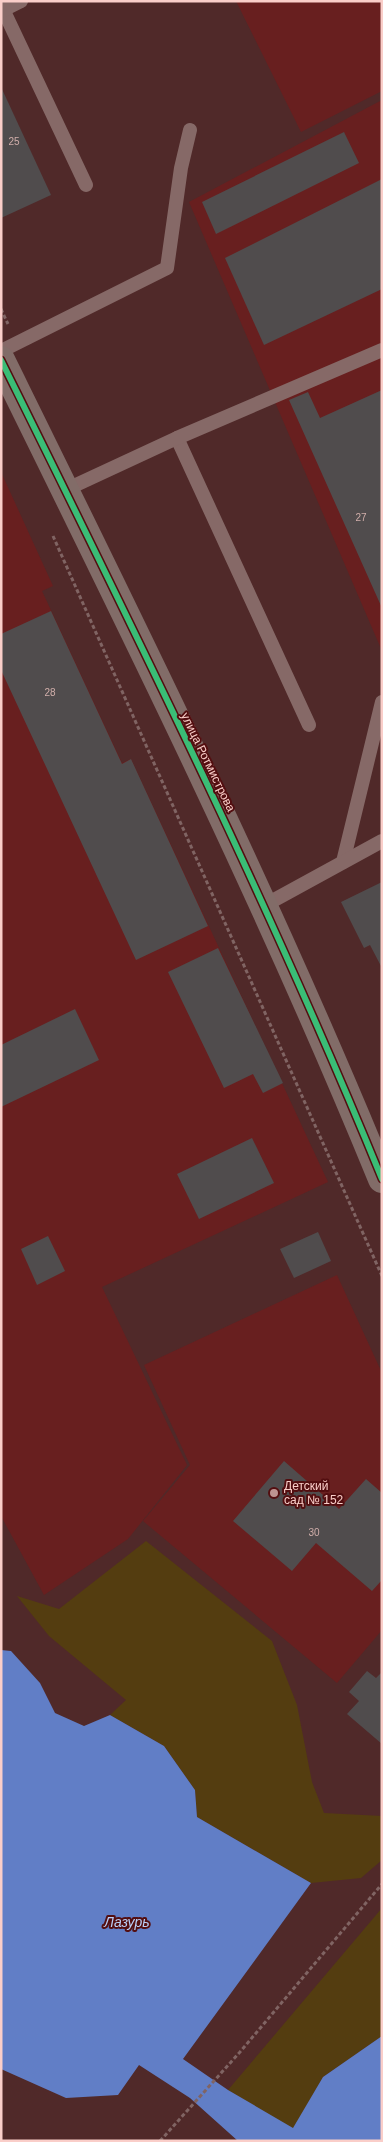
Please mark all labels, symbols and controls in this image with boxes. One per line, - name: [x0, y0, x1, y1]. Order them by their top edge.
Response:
- house number: 25: [8, 136, 20, 147]
- house number: 27: [355, 512, 367, 523]
- house number: 28: [44, 687, 56, 698]
- street label: улица Ротмистрова: [178, 710, 238, 814]
- place label: Детский сад № 152: [284, 1479, 344, 1507]
- marker: Детский сад № 152: [268, 1487, 280, 1499]
- house number: 30: [308, 1527, 320, 1538]
- water label: Лазурь: [103, 1914, 150, 1930]

